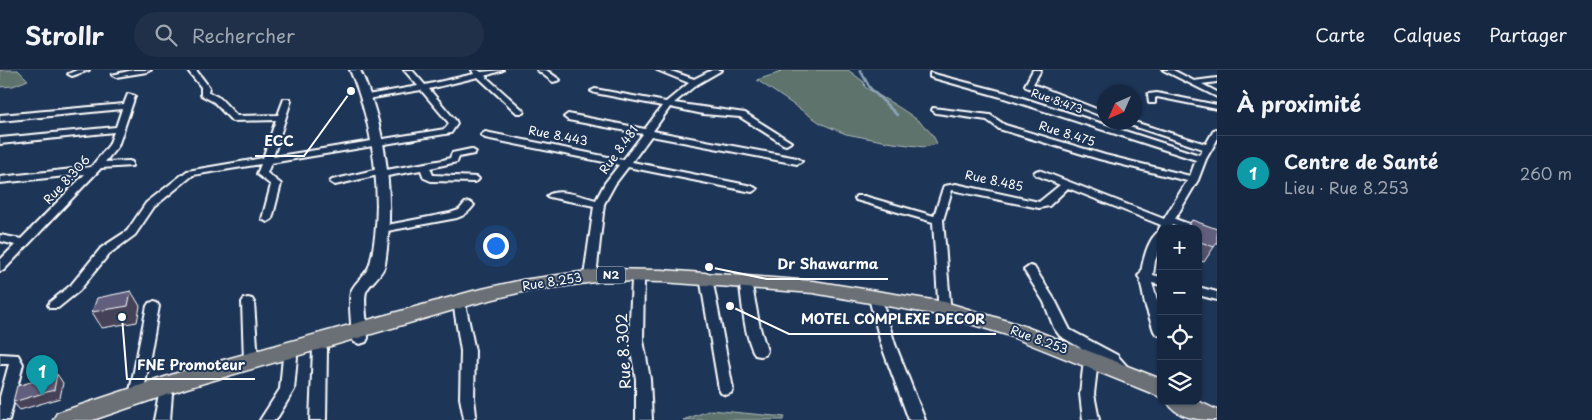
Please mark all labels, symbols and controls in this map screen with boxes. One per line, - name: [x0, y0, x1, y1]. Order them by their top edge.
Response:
- search box: [134, 12, 484, 57]
- text: Strollr: [25, 17, 104, 53]
- icon: search: [152, 21, 180, 49]
- text: Rechercher: [192, 21, 295, 49]
- text: Carte: [1315, 21, 1365, 48]
- text: Calques: [1393, 21, 1461, 48]
- text: Partager: [1489, 21, 1567, 48]
- street label: Rue 8.473: [1029, 84, 1085, 117]
- north arrow: [1097, 85, 1142, 130]
- text: À proximité: [1237, 87, 1361, 119]
- street label: Rue 8.475: [1037, 116, 1098, 150]
- street label: Rue 8.443: [527, 120, 589, 150]
- street label: Rue 8.481: [594, 121, 642, 177]
- callout: ECC: [255, 127, 304, 156]
- text: ECC: [264, 130, 294, 151]
- text: Centre de Santé: [1284, 147, 1438, 175]
- street label: Rue 8.306: [39, 151, 94, 208]
- text: 1: [1249, 161, 1257, 185]
- text: 260 m: [1520, 161, 1572, 185]
- street label: Rue 8.485: [964, 165, 1025, 195]
- text: Lieu · Rue 8.253: [1284, 175, 1409, 199]
- map controls: [1157, 225, 1202, 405]
- button: +: [1157, 225, 1202, 270]
- your location: [483, 233, 509, 259]
- callout: Dr Shawarma: [767, 250, 888, 279]
- text: Dr Shawarma: [778, 253, 879, 274]
- road number: N2: [597, 266, 625, 284]
- street label: Rue 8.253: [521, 267, 583, 295]
- button: −: [1157, 270, 1202, 315]
- callout: MOTEL COMPLEXE DECOR: [789, 305, 996, 334]
- text: MOTEL COMPLEXE DECOR: [801, 308, 985, 329]
- street label: Rue 8.302: [609, 313, 636, 390]
- button: locate: [1157, 315, 1202, 360]
- street label: Rue 8.253: [1008, 320, 1071, 358]
- callout: FNE Promoteur: [127, 350, 255, 379]
- text: FNE Promoteur: [137, 354, 246, 375]
- pin: 1: [26, 355, 58, 396]
- button: layers: [1157, 360, 1202, 405]

